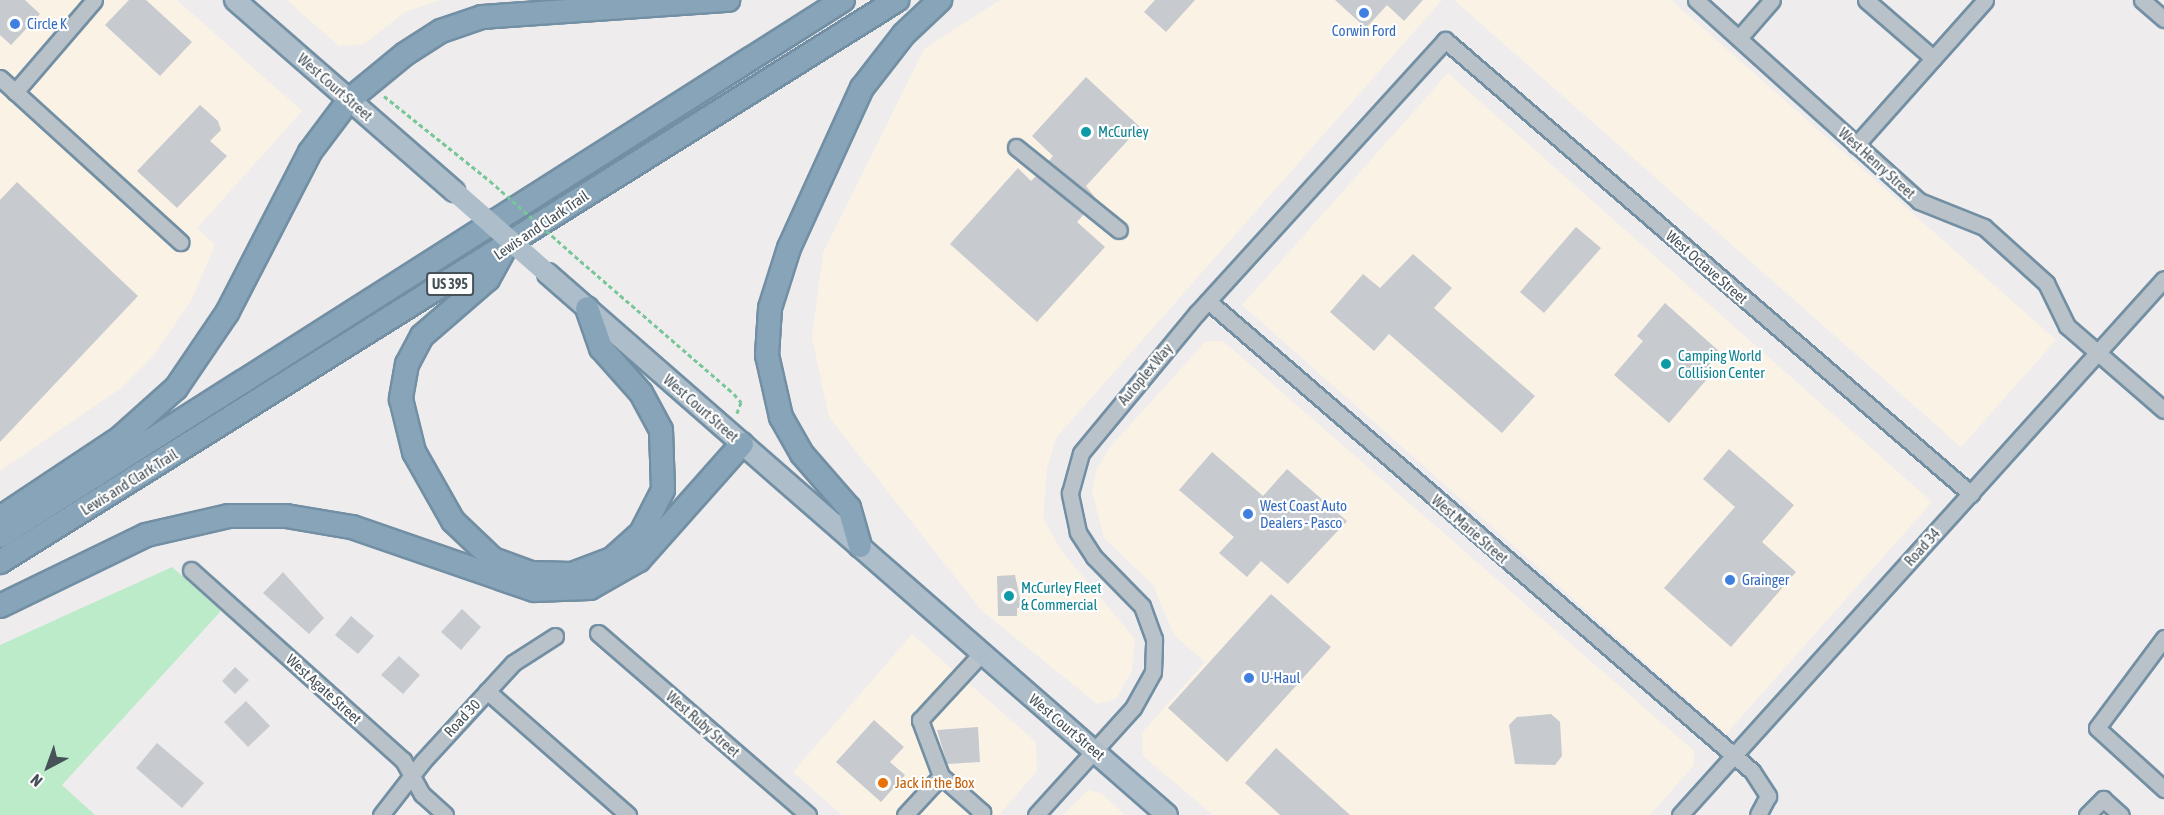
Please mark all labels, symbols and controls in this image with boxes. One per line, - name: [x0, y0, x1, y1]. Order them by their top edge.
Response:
- marker: Corwin Ford: [1357, 6, 1371, 20]
- place label: Circle K: [27, 15, 67, 33]
- marker: Circle K: [8, 17, 22, 31]
- place label: Corwin Ford: [1332, 22, 1396, 40]
- street label: West Court Street: [294, 50, 376, 124]
- place label: McCurley: [1098, 123, 1149, 141]
- street label: West Henry Street: [1835, 124, 1919, 202]
- marker: McCurley: [1079, 125, 1093, 139]
- street label: Lewis and Clark Trail: [490, 187, 592, 263]
- street label: West Octave Street: [1662, 227, 1752, 307]
- road number: US 395: [426, 273, 474, 295]
- street label: Autoplex Way: [1114, 339, 1176, 409]
- place label: Camping World Collision Center: [1678, 346, 1765, 381]
- marker: Camping World Collision Center: [1659, 357, 1673, 371]
- street label: West Court Street: [660, 371, 742, 445]
- street label: Lewis and Clark Trail: [77, 445, 181, 519]
- street label: West Marie Street: [1428, 491, 1512, 567]
- place label: West Coast Auto Dealers - Pasco: [1260, 496, 1347, 531]
- marker: West Coast Auto Dealers - Pasco: [1241, 507, 1255, 521]
- street label: Road 34: [1900, 524, 1944, 570]
- place label: Grainger: [1742, 571, 1789, 589]
- marker: Grainger: [1723, 573, 1737, 587]
- place label: McCurley Fleet & Commercial: [1021, 578, 1101, 613]
- marker: McCurley Fleet & Commercial: [1002, 589, 1016, 603]
- street label: West Agate Street: [283, 650, 365, 728]
- place label: U-Haul: [1261, 669, 1301, 687]
- marker: U-Haul: [1242, 671, 1256, 685]
- street label: West Ruby Street: [662, 687, 744, 761]
- street label: West Court Street: [1025, 690, 1109, 764]
- street label: Road 30: [440, 695, 484, 741]
- north arrow: [18, 737, 78, 797]
- text: N: [27, 771, 46, 790]
- place label: Jack in the Box: [895, 774, 974, 792]
- marker: Jack in the Box: [876, 776, 890, 790]

